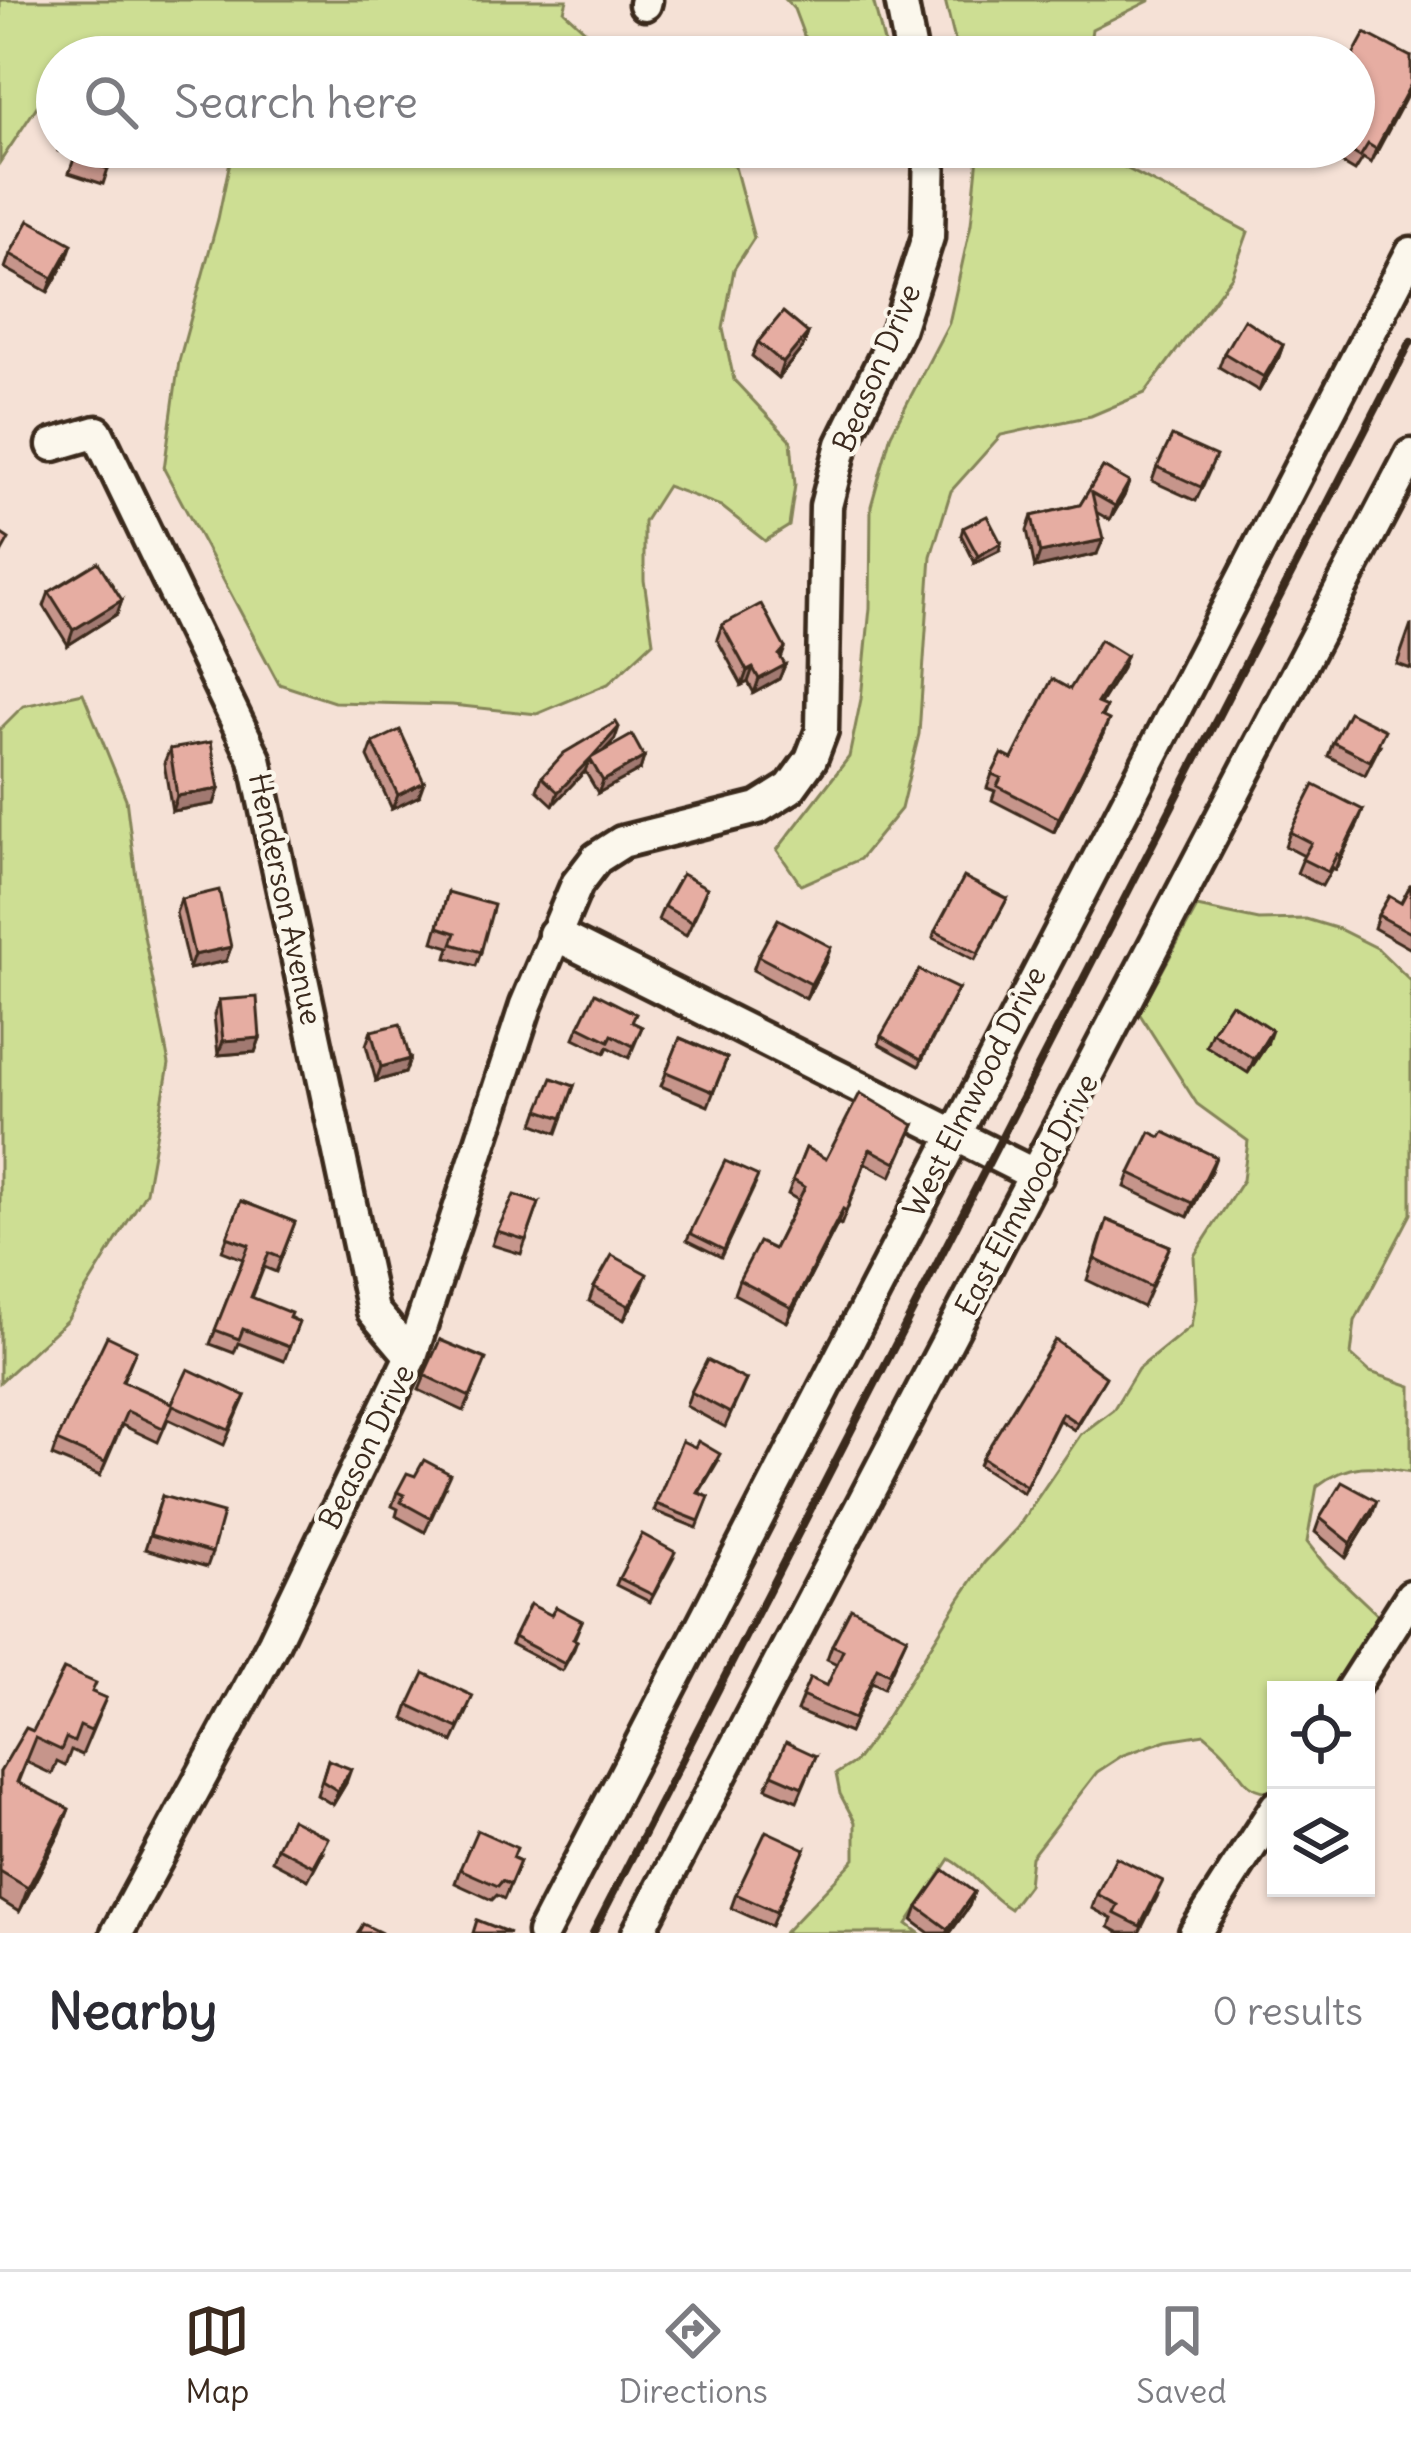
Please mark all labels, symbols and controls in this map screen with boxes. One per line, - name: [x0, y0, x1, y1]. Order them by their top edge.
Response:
- search box: [36, 36, 1375, 168]
- icon: search: [78, 69, 144, 135]
- text: Search here: [174, 74, 418, 130]
- street label: Beason Drive: [824, 278, 929, 457]
- street label: Henderson Avenue: [241, 769, 331, 1028]
- street label: West Elmwood Drive: [894, 960, 1054, 1223]
- street label: East Elmwood Drive: [946, 1067, 1106, 1322]
- street label: Beason Drive: [310, 1358, 422, 1535]
- map controls: [1267, 1681, 1375, 1897]
- button: locate: [1267, 1681, 1375, 1789]
- button: layers: [1267, 1789, 1375, 1897]
- text: Nearby: [48, 1979, 217, 2043]
- text: 0 results: [1212, 1987, 1363, 2036]
- tab: Map: [184, 2298, 250, 2412]
- tab: Directions: [619, 2298, 768, 2412]
- tab: Saved: [1136, 2298, 1227, 2412]

